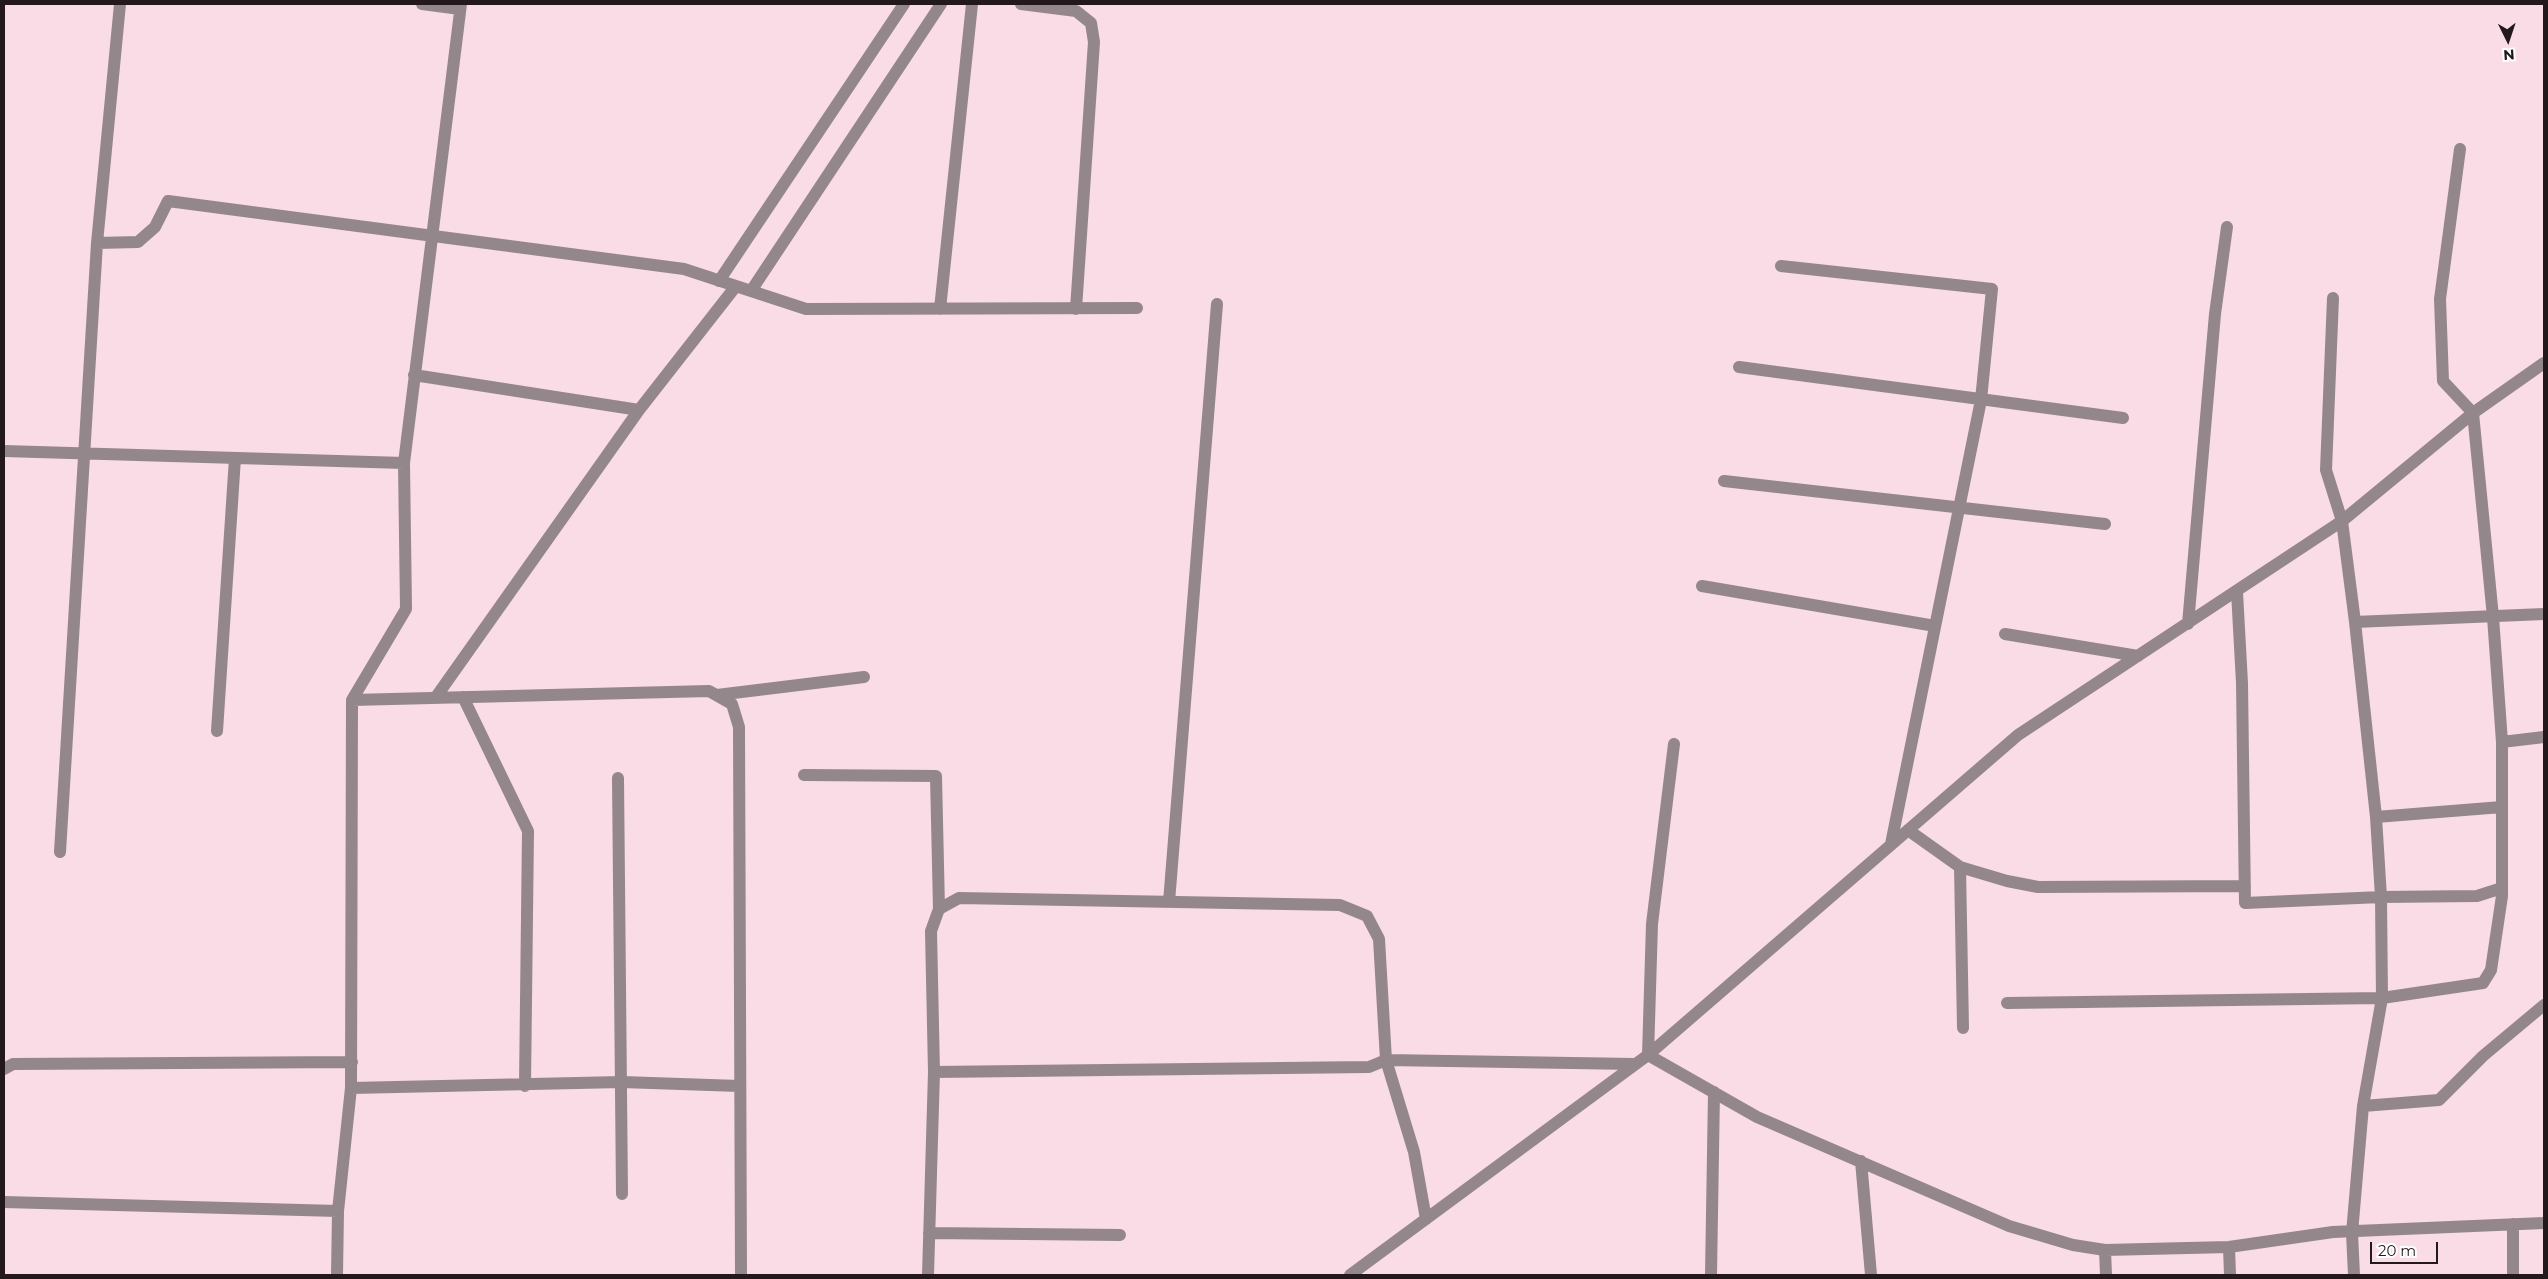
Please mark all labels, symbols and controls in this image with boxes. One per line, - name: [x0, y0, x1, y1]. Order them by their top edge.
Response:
- north arrow: [2483, 15, 2533, 65]
- text: N: [2503, 46, 2515, 64]
- scale bar: [2373, 1232, 2440, 1264]
- text: 20 m: [2378, 1241, 2416, 1260]

